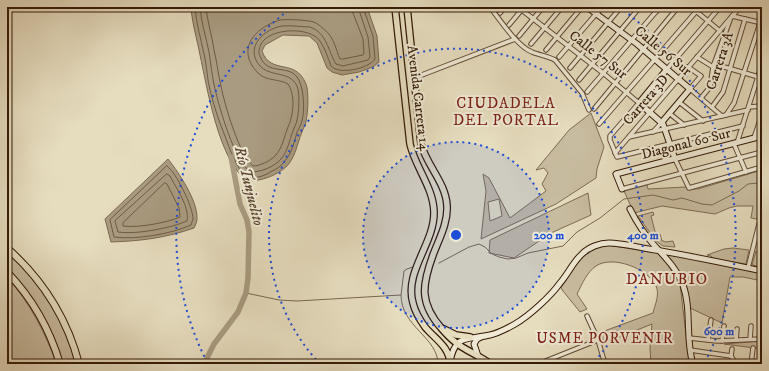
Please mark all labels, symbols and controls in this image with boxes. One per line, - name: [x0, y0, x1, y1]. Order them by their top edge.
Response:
- street label: Calle 56 Sur: [631, 22, 696, 81]
- street label: Calle 57 Sur: [565, 27, 631, 84]
- street label: Carrera 3A: [702, 29, 738, 92]
- street label: Avenida Carrera 14: [403, 44, 434, 153]
- street label: Carrera 3D: [619, 71, 673, 129]
- district label: CIUDADELA DEL PORTAL: [453, 94, 559, 130]
- street label: Diagonal 60 Sur: [640, 124, 733, 164]
- water label: Río Tunjuelito: [230, 143, 268, 228]
- centre of rings: [449, 228, 463, 242]
- text: 200 m: [534, 228, 564, 243]
- text: 400 m: [626, 228, 659, 243]
- district label: DANUBIO: [626, 269, 708, 289]
- text: 600 m: [704, 324, 734, 339]
- district label: USME PORVENIR: [536, 329, 674, 348]

